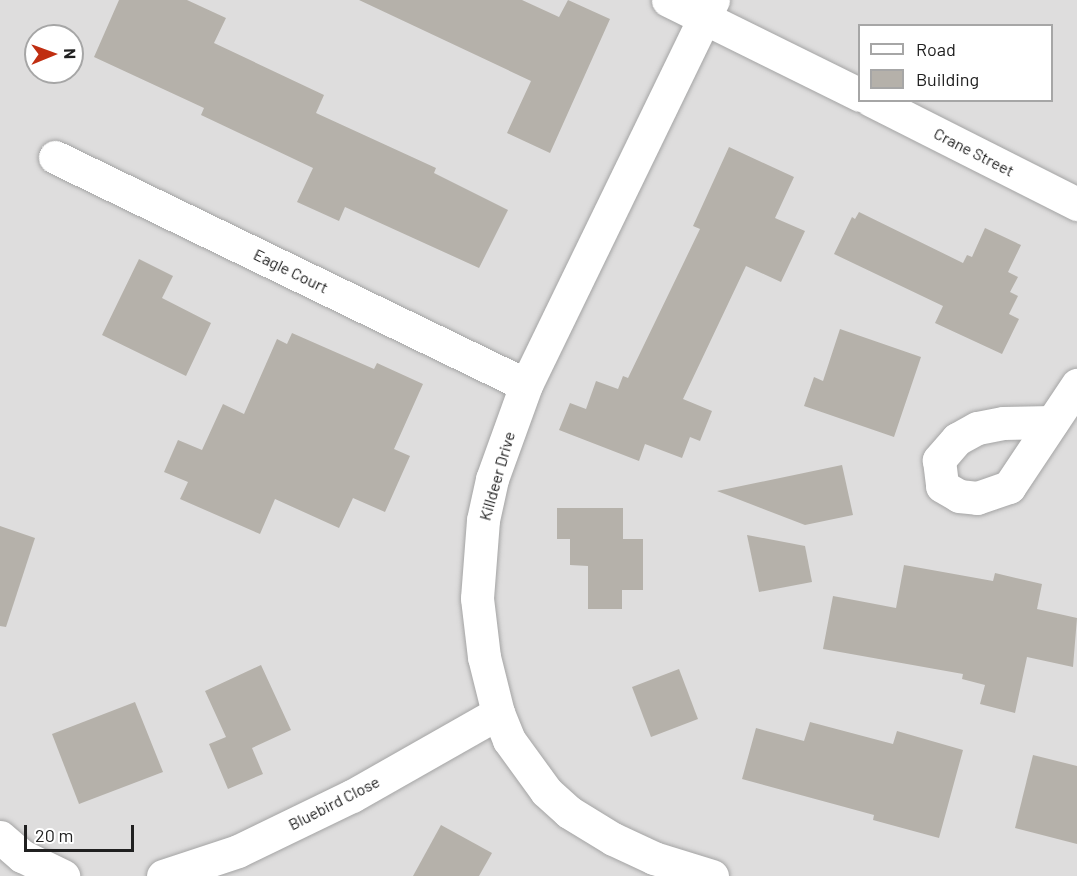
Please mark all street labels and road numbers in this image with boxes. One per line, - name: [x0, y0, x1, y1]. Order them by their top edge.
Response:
- street label: Crane Street: [931, 124, 1017, 180]
- street label: Eagle Court: [251, 245, 331, 297]
- street label: Killdeer Drive: [475, 429, 519, 523]
- street label: Bluebird Close: [285, 772, 383, 834]

